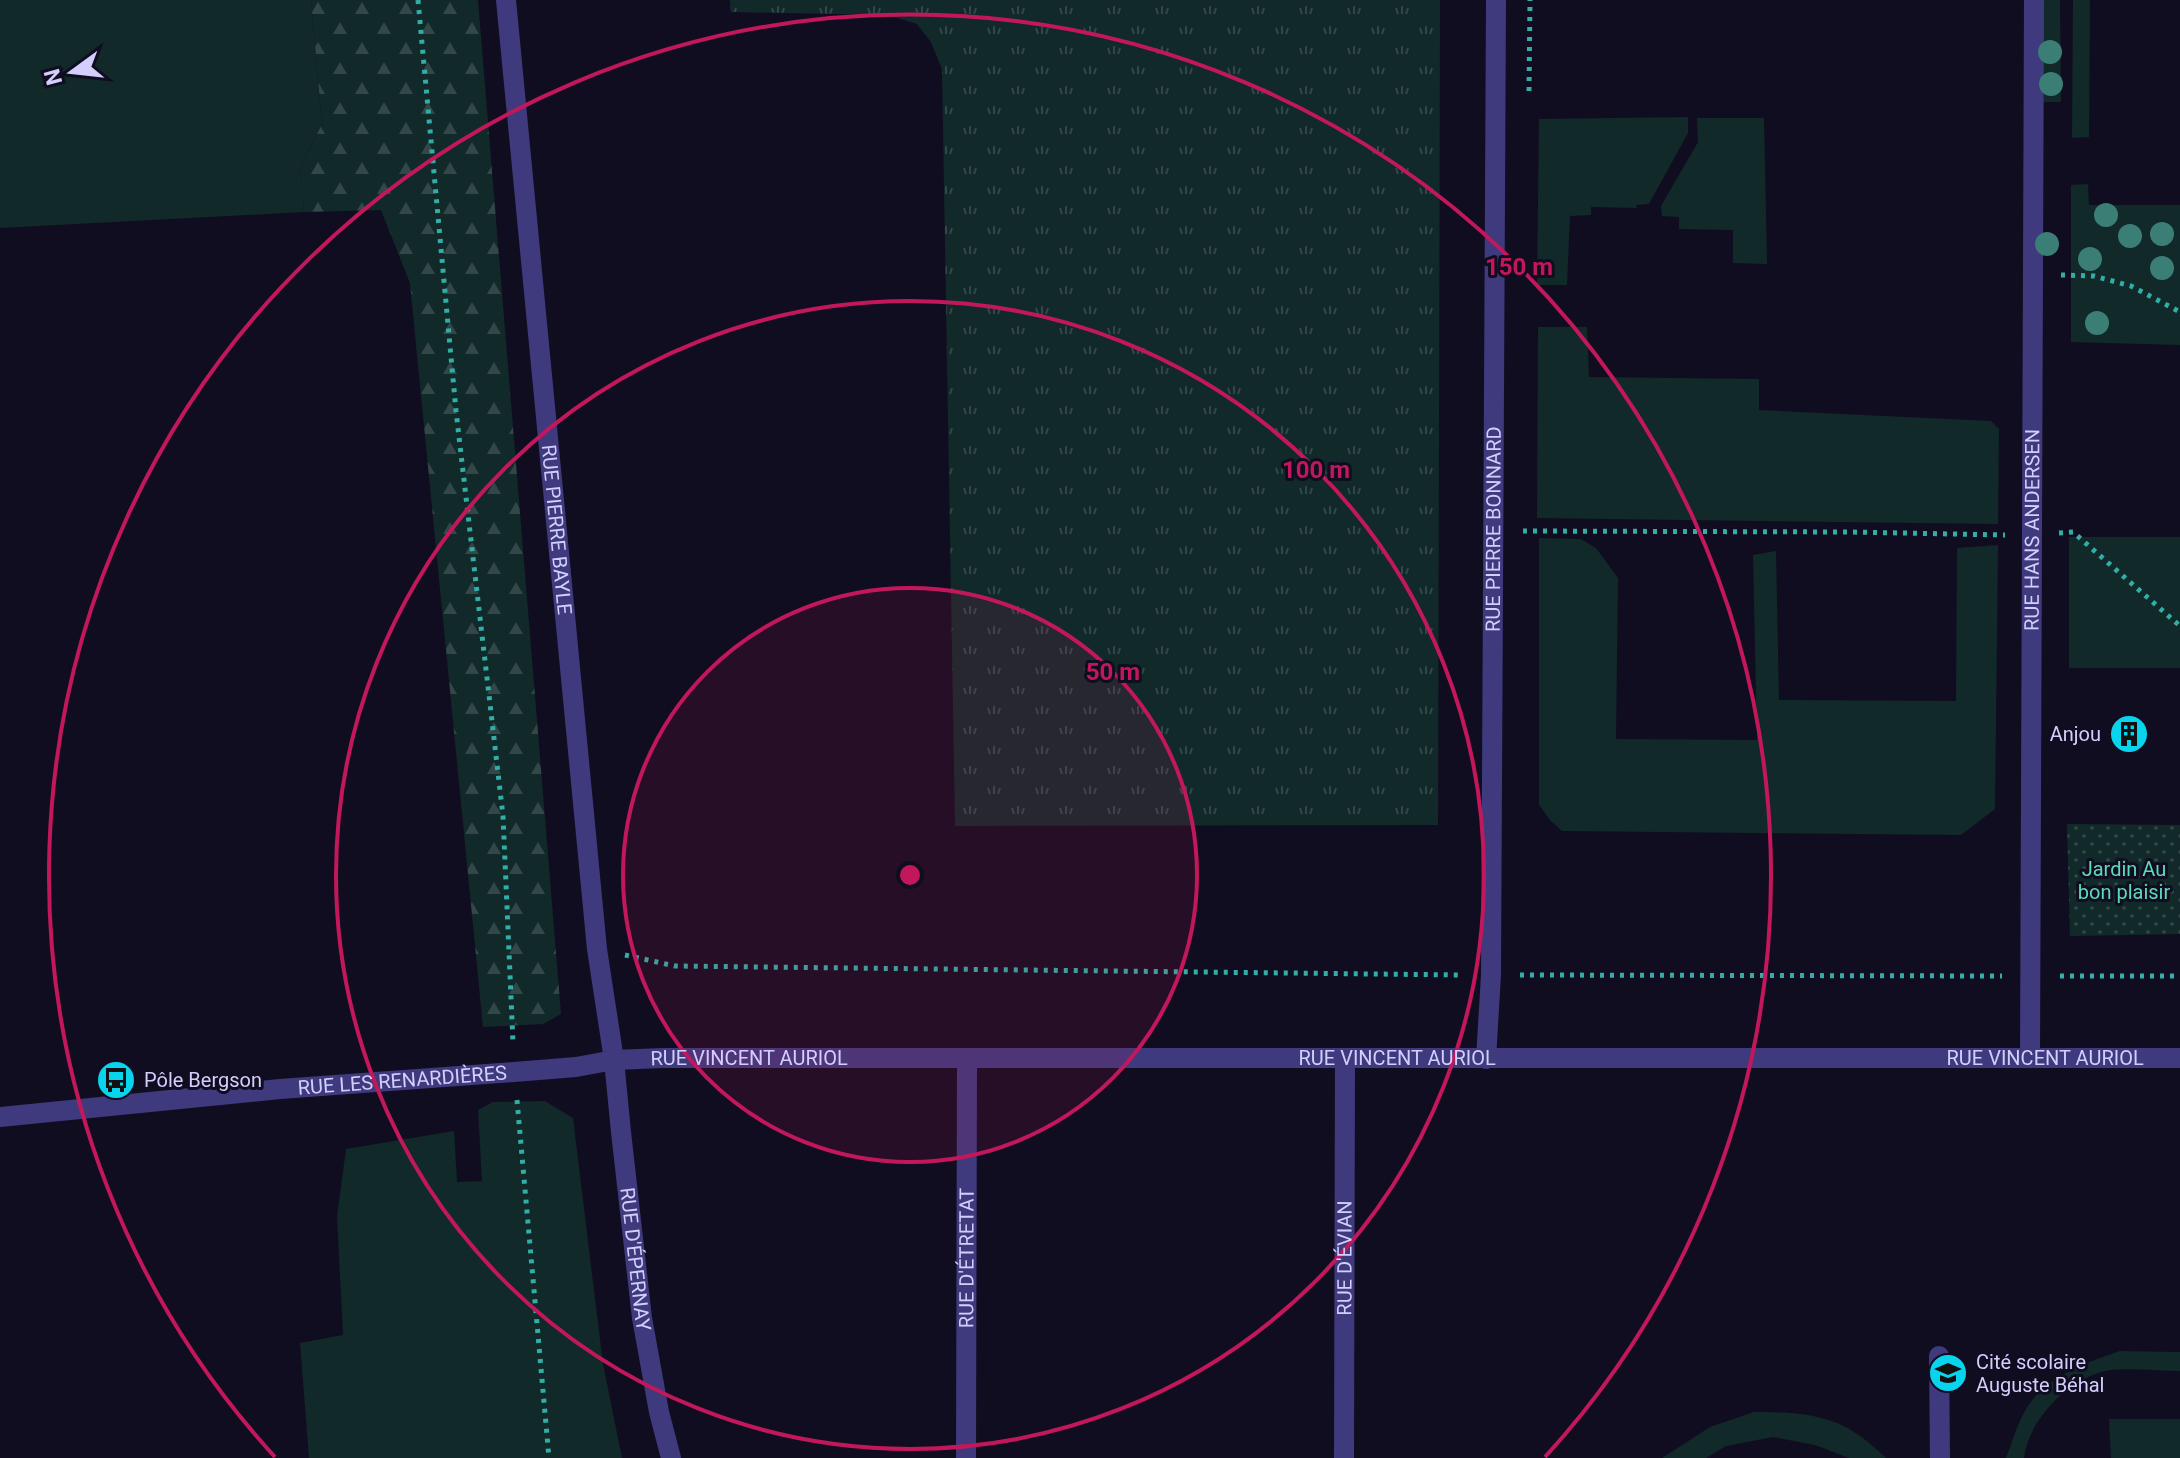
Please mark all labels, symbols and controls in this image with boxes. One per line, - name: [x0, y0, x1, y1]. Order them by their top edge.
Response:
- north arrow: [32, 32, 112, 112]
- text: N: [39, 66, 67, 88]
- text: 150 m: [1485, 253, 1553, 281]
- street label: RUE PIERRE BONNARD: [1481, 426, 1506, 632]
- street label: RUE HANS ANDERSEN: [2020, 429, 2044, 631]
- street label: RUE PIERRE BAYLE: [537, 443, 577, 616]
- text: 100 m: [1282, 456, 1350, 484]
- text: 50 m: [1086, 658, 1140, 686]
- building icon: Anjou: [2108, 713, 2150, 755]
- place label: Anjou: [2050, 722, 2101, 746]
- park label: Jardin Au bon plaisir: [2078, 857, 2170, 904]
- centre of rings: [896, 861, 924, 889]
- street label: RUE VINCENT AURIOL: [650, 1046, 848, 1070]
- street label: RUE VINCENT AURIOL: [1299, 1046, 1496, 1070]
- street label: RUE VINCENT AURIOL: [1947, 1046, 2144, 1070]
- bus stop icon: Pôle Bergson: [95, 1059, 137, 1101]
- street label: RUE LES RENARDIÈRES: [297, 1061, 508, 1100]
- place label: Pôle Bergson: [144, 1068, 262, 1092]
- street label: RUE D'ÉPERNAY: [615, 1186, 656, 1333]
- street label: RUE D'ÉTRETAT: [954, 1188, 979, 1328]
- street label: RUE D'ÉVIAN: [1332, 1200, 1357, 1316]
- place label: Cité scolaire Auguste Béhal: [1976, 1350, 2104, 1397]
- school or university icon: Cité scolaire Auguste Béhal: [1927, 1352, 1969, 1394]

